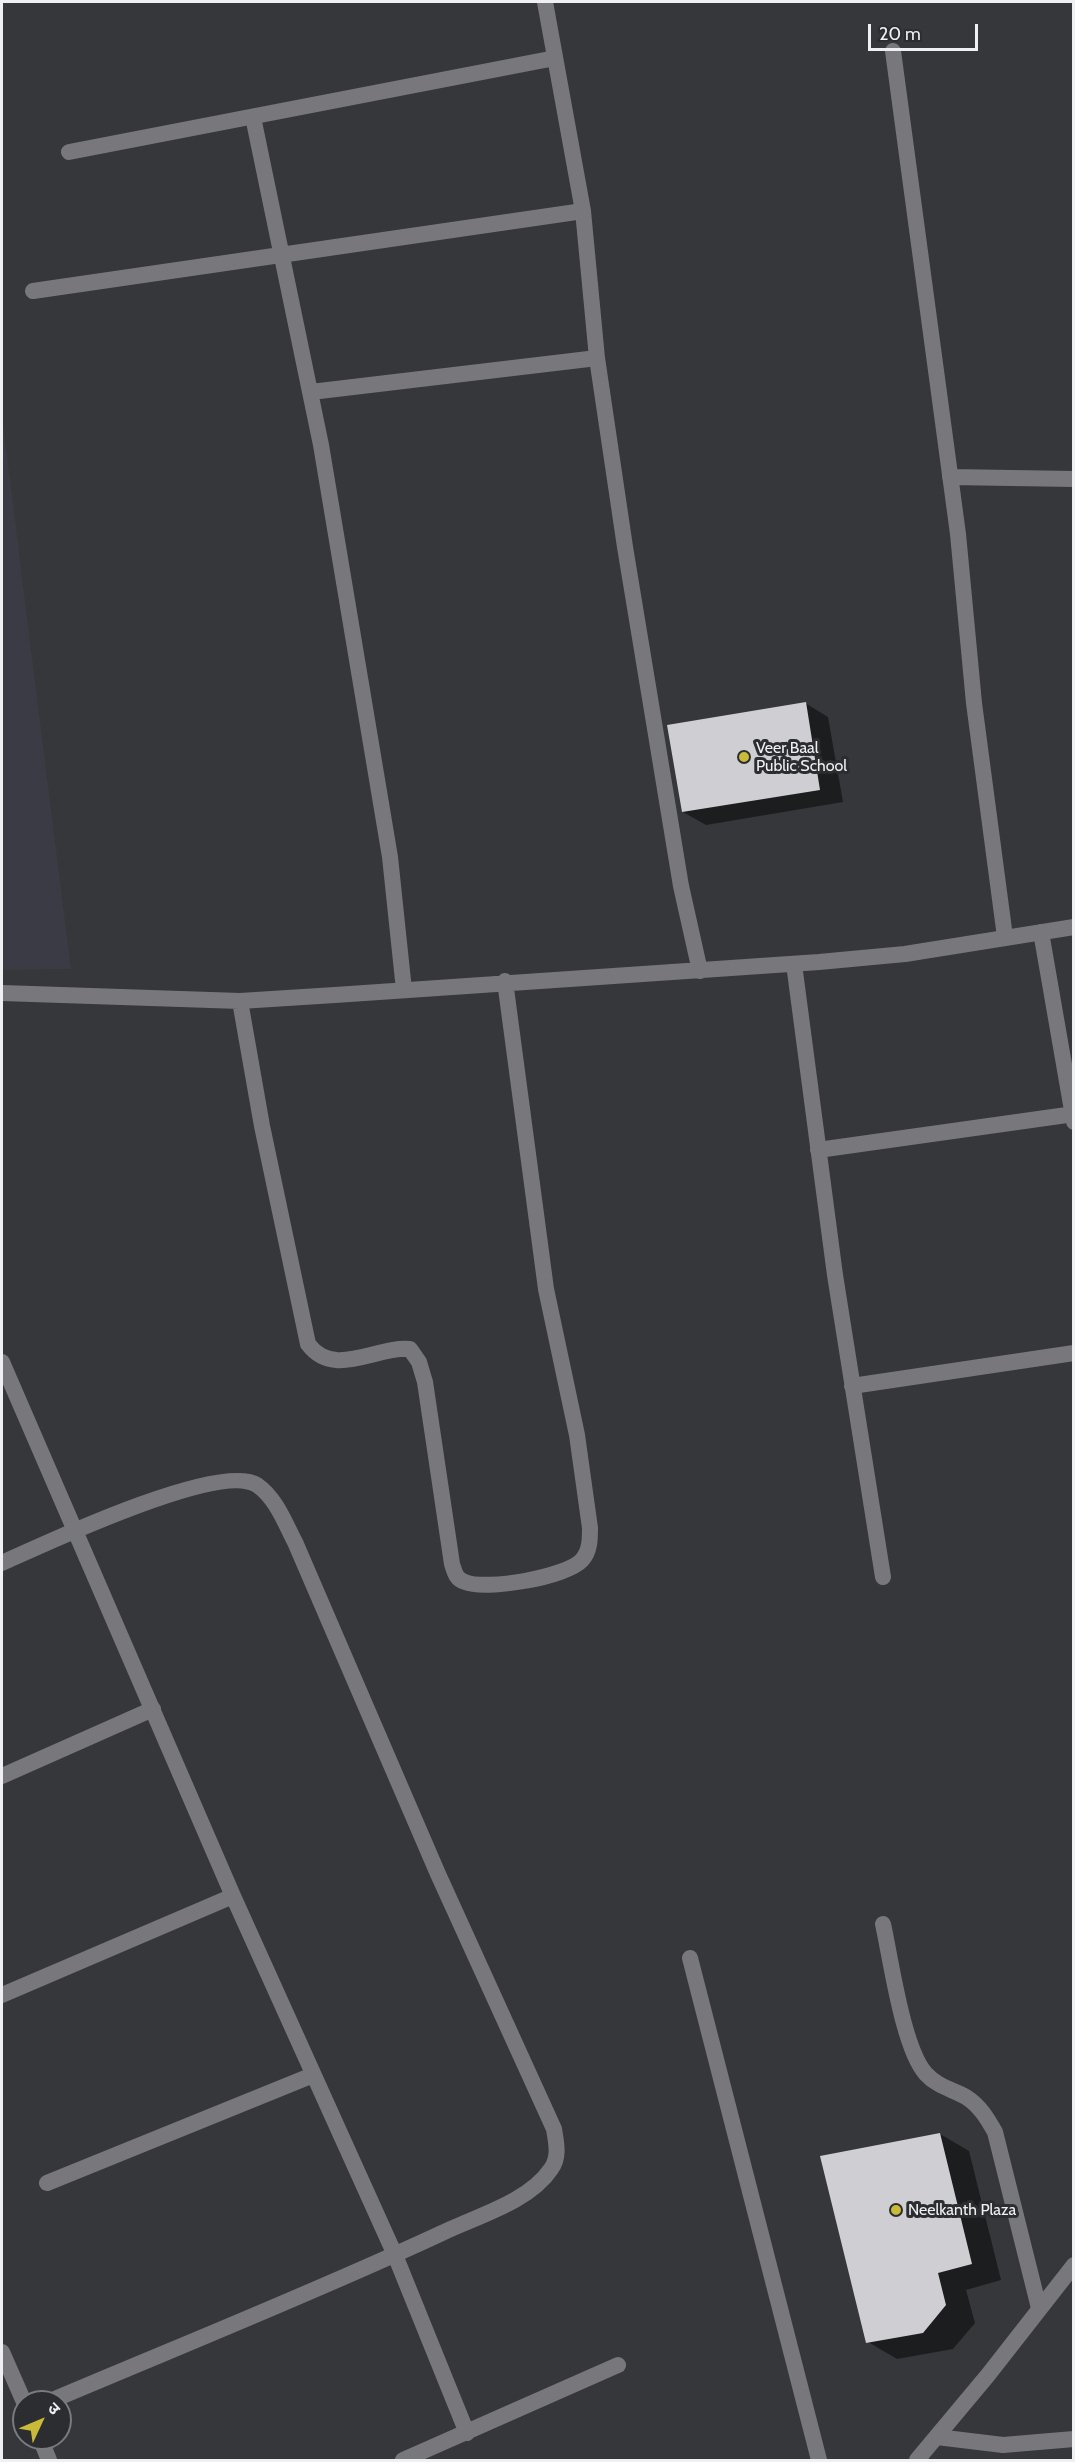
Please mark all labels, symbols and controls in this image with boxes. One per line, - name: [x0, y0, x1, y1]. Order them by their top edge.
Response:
- scale bar: [871, 12, 980, 50]
- text: 20 m: [879, 23, 921, 45]
- place label: Veer Baal Public School: [756, 738, 847, 776]
- marker: Veer Baal Public School: [737, 750, 751, 764]
- place label: Neelkanth Plaza: [908, 2200, 1016, 2220]
- marker: Neelkanth Plaza: [889, 2203, 903, 2217]
- north arrow: [12, 2390, 72, 2450]
- text: उ: [44, 2399, 64, 2419]

